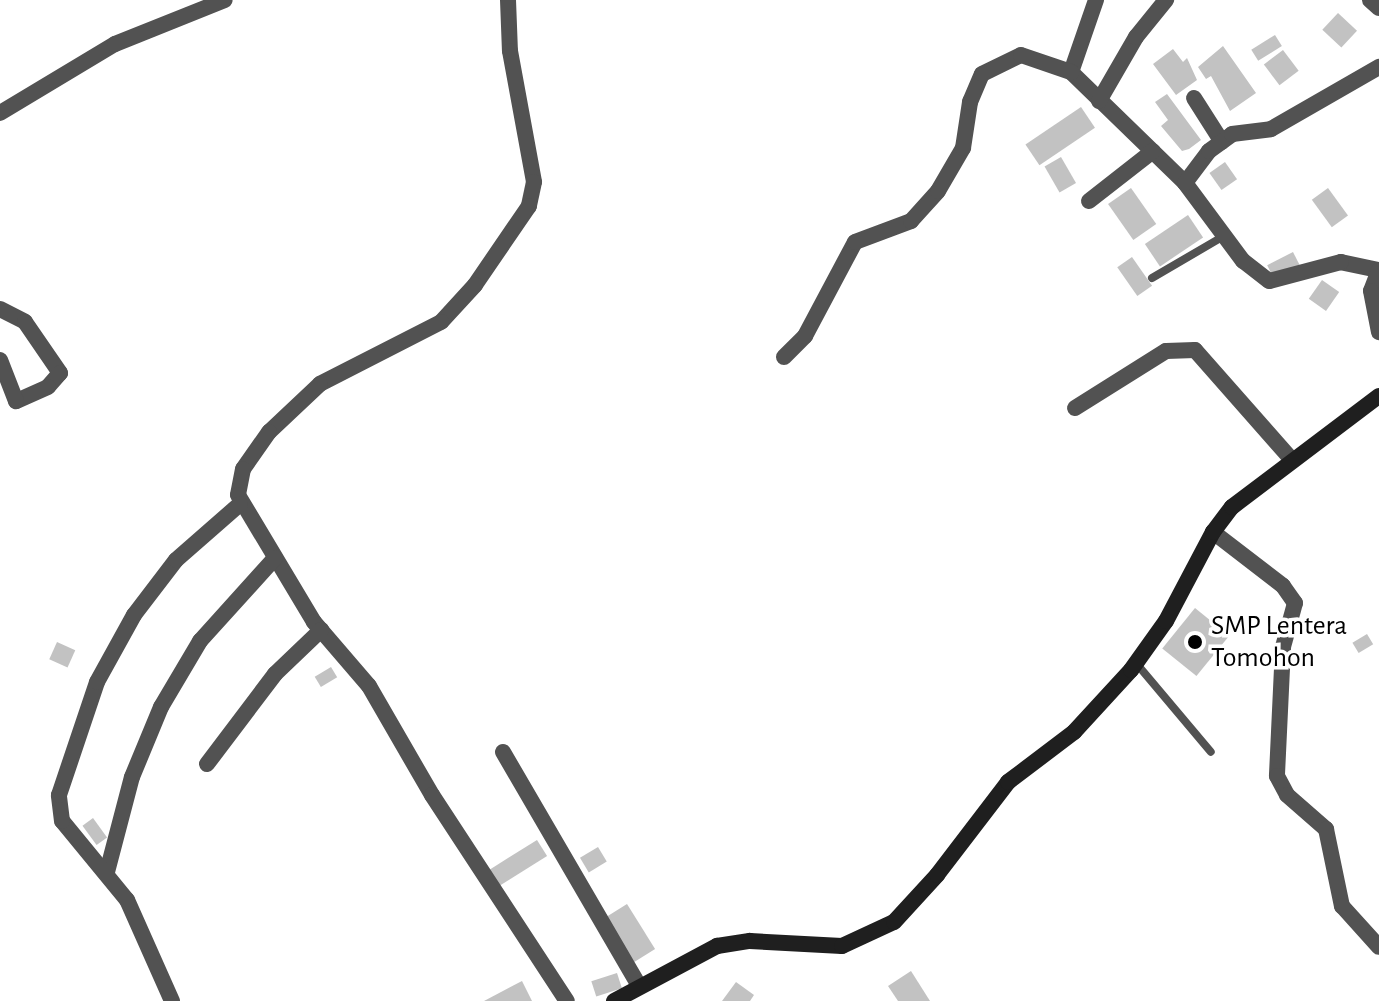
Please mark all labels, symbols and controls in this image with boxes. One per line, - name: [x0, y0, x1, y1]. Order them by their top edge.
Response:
- place label: SMP Lentera Tomohon: [1211, 609, 1347, 675]
- marker: SMP Lentera Tomohon: [1186, 633, 1204, 651]

